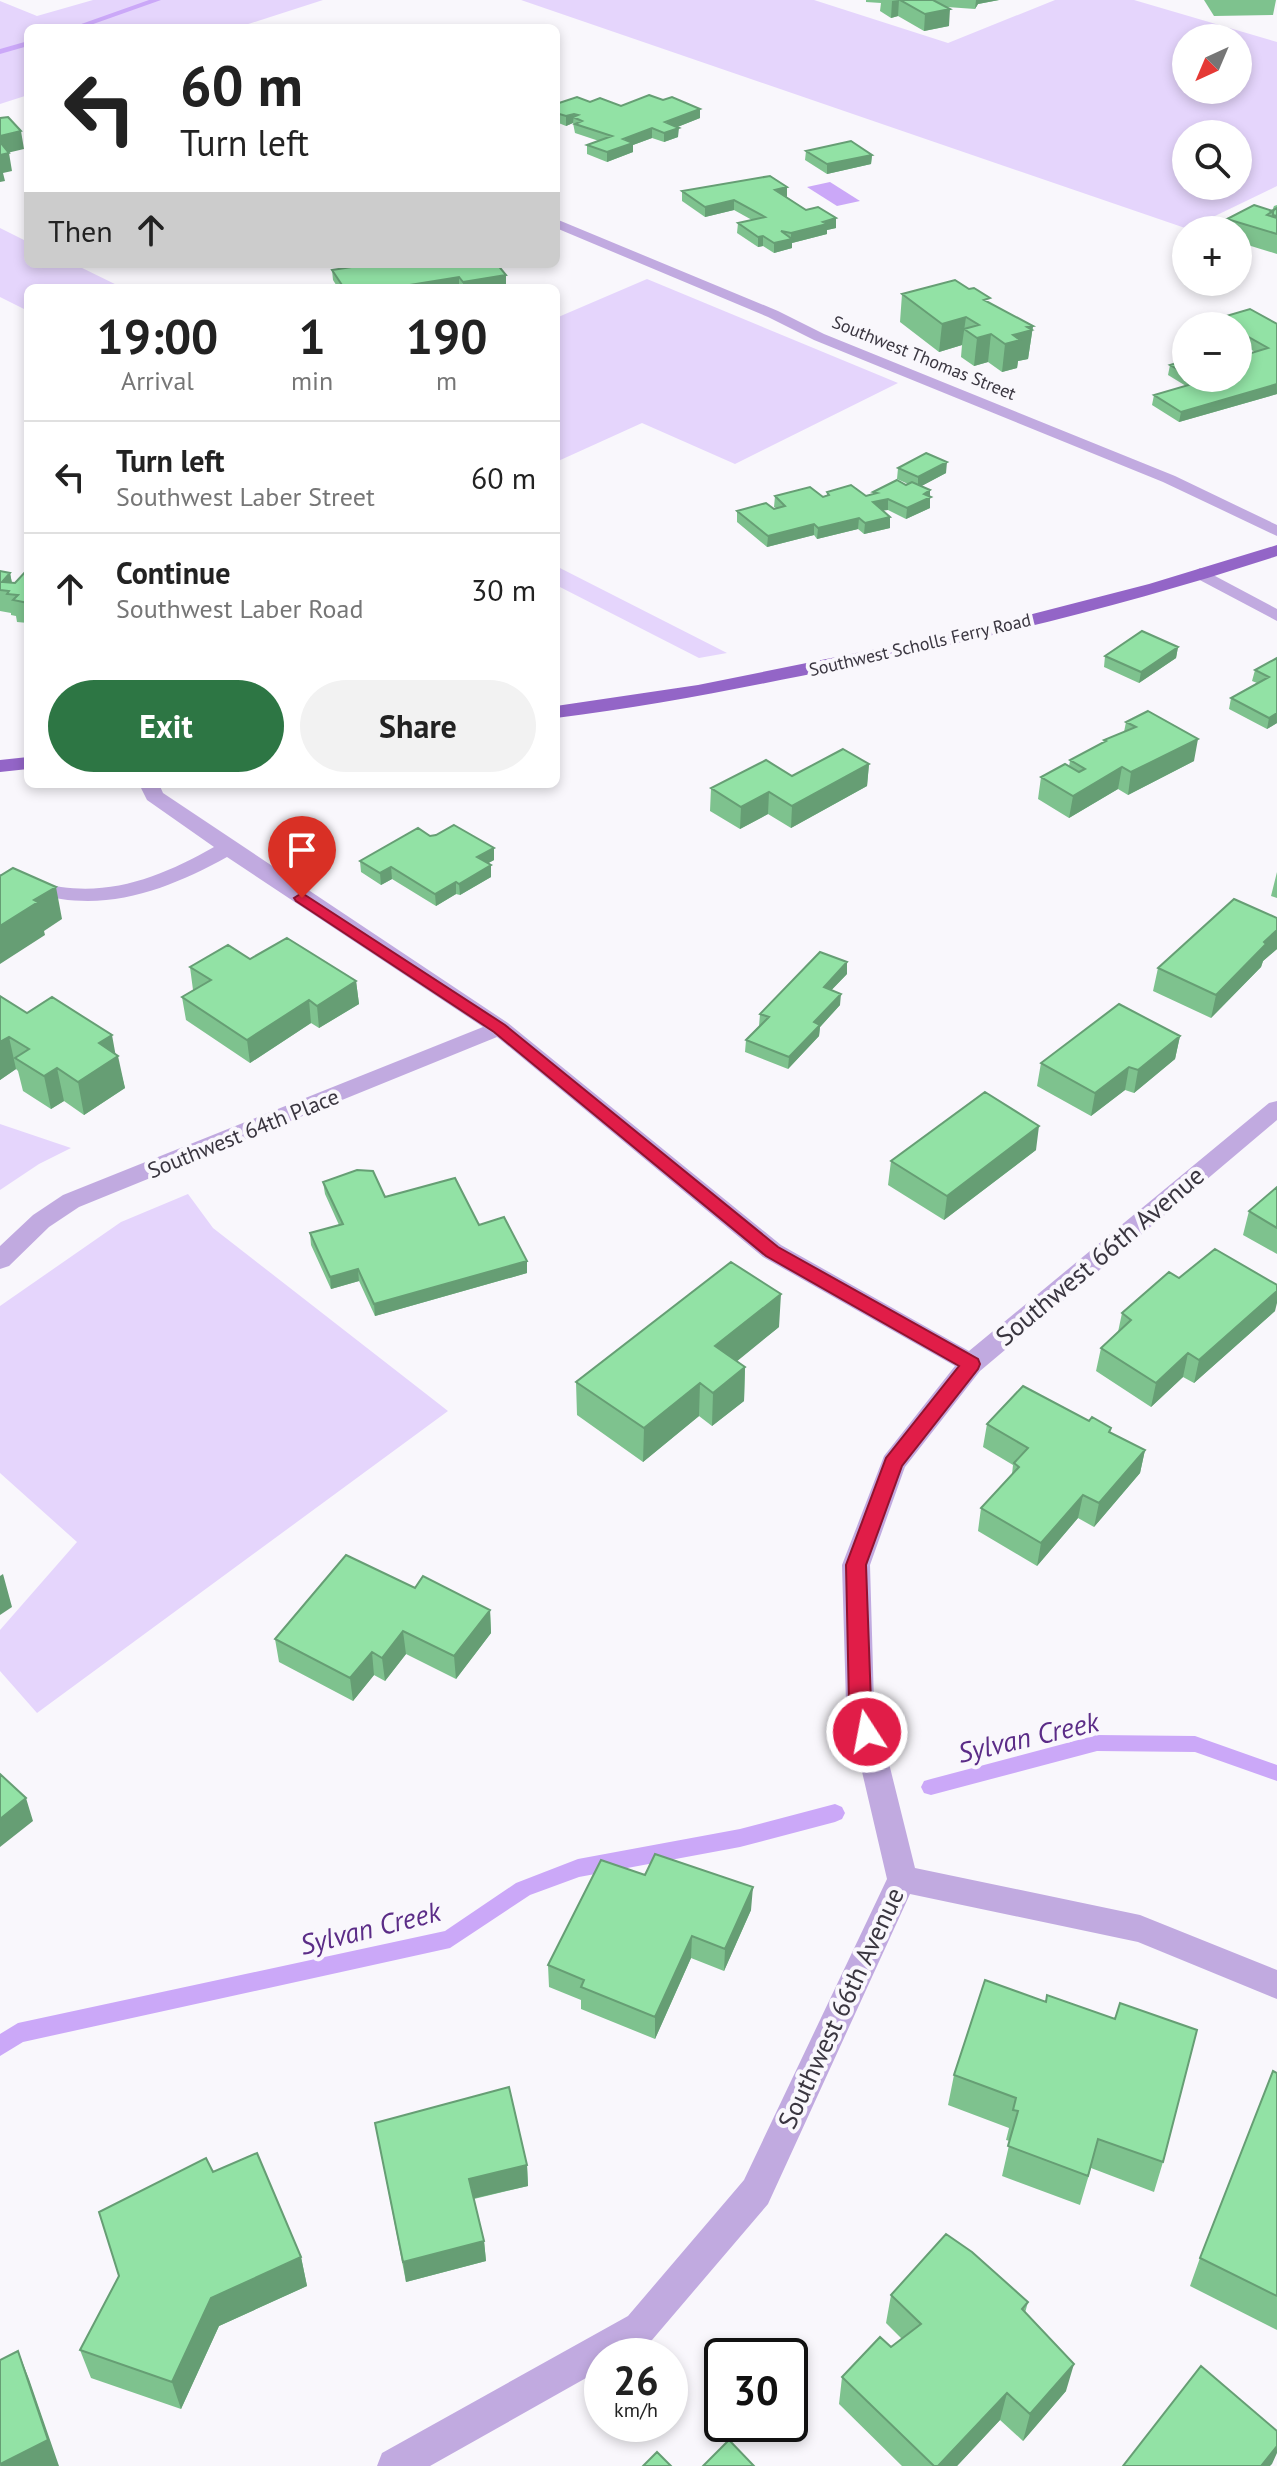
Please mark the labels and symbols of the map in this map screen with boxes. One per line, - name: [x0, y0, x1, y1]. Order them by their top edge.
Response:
- north arrow: [1172, 24, 1252, 104]
- street label: Southwest Thomas Street: [829, 310, 1020, 405]
- street label: Southwest Scholls Ferry Road: [807, 608, 1033, 681]
- pin: [268, 816, 336, 898]
- street label: Southwest 64th Place: [143, 1082, 343, 1184]
- street label: Southwest 66th Avenue: [989, 1159, 1211, 1353]
- position arrow: [825, 1690, 909, 1774]
- water label: Sylvan Creek: [954, 1702, 1103, 1771]
- street label: Southwest 66th Avenue: [770, 1882, 911, 2134]
- water label: Sylvan Creek: [296, 1892, 445, 1963]
- speed limit sign: 30: [704, 2338, 808, 2442]

